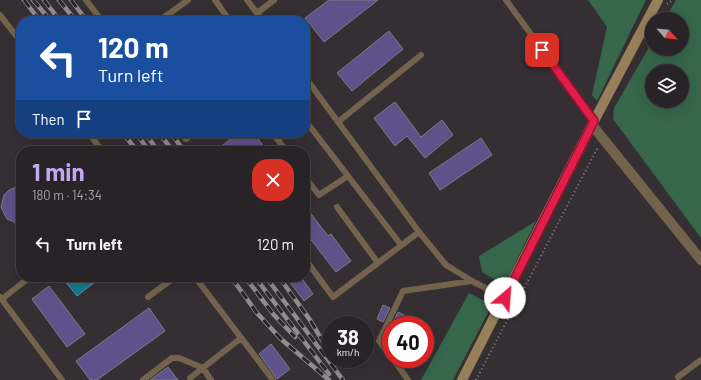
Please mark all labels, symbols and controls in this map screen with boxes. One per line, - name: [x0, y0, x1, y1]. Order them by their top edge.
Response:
- north arrow: [645, 12, 689, 56]
- map controls: [645, 12, 689, 108]
- text: 120 m: [98, 30, 169, 64]
- icon: left: [32, 32, 84, 84]
- pin: [525, 33, 559, 67]
- icon: arrive: [531, 39, 553, 61]
- text: Turn left: [98, 64, 164, 86]
- button: layers: [645, 64, 689, 108]
- icon: arrive: [73, 108, 95, 130]
- text: Then: [32, 110, 65, 128]
- text: 1 min: [32, 157, 85, 186]
- button: close: [252, 159, 294, 201]
- text: 180 m · 14:34: [32, 187, 102, 203]
- icon: left: [32, 233, 54, 255]
- text: Turn left: [66, 235, 122, 253]
- text: 120 m: [257, 235, 294, 253]
- position arrow: [484, 277, 526, 319]
- speed limit sign: 40: [382, 316, 434, 368]
- text: 38: [337, 325, 359, 349]
- text: km/h: [337, 346, 359, 358]

